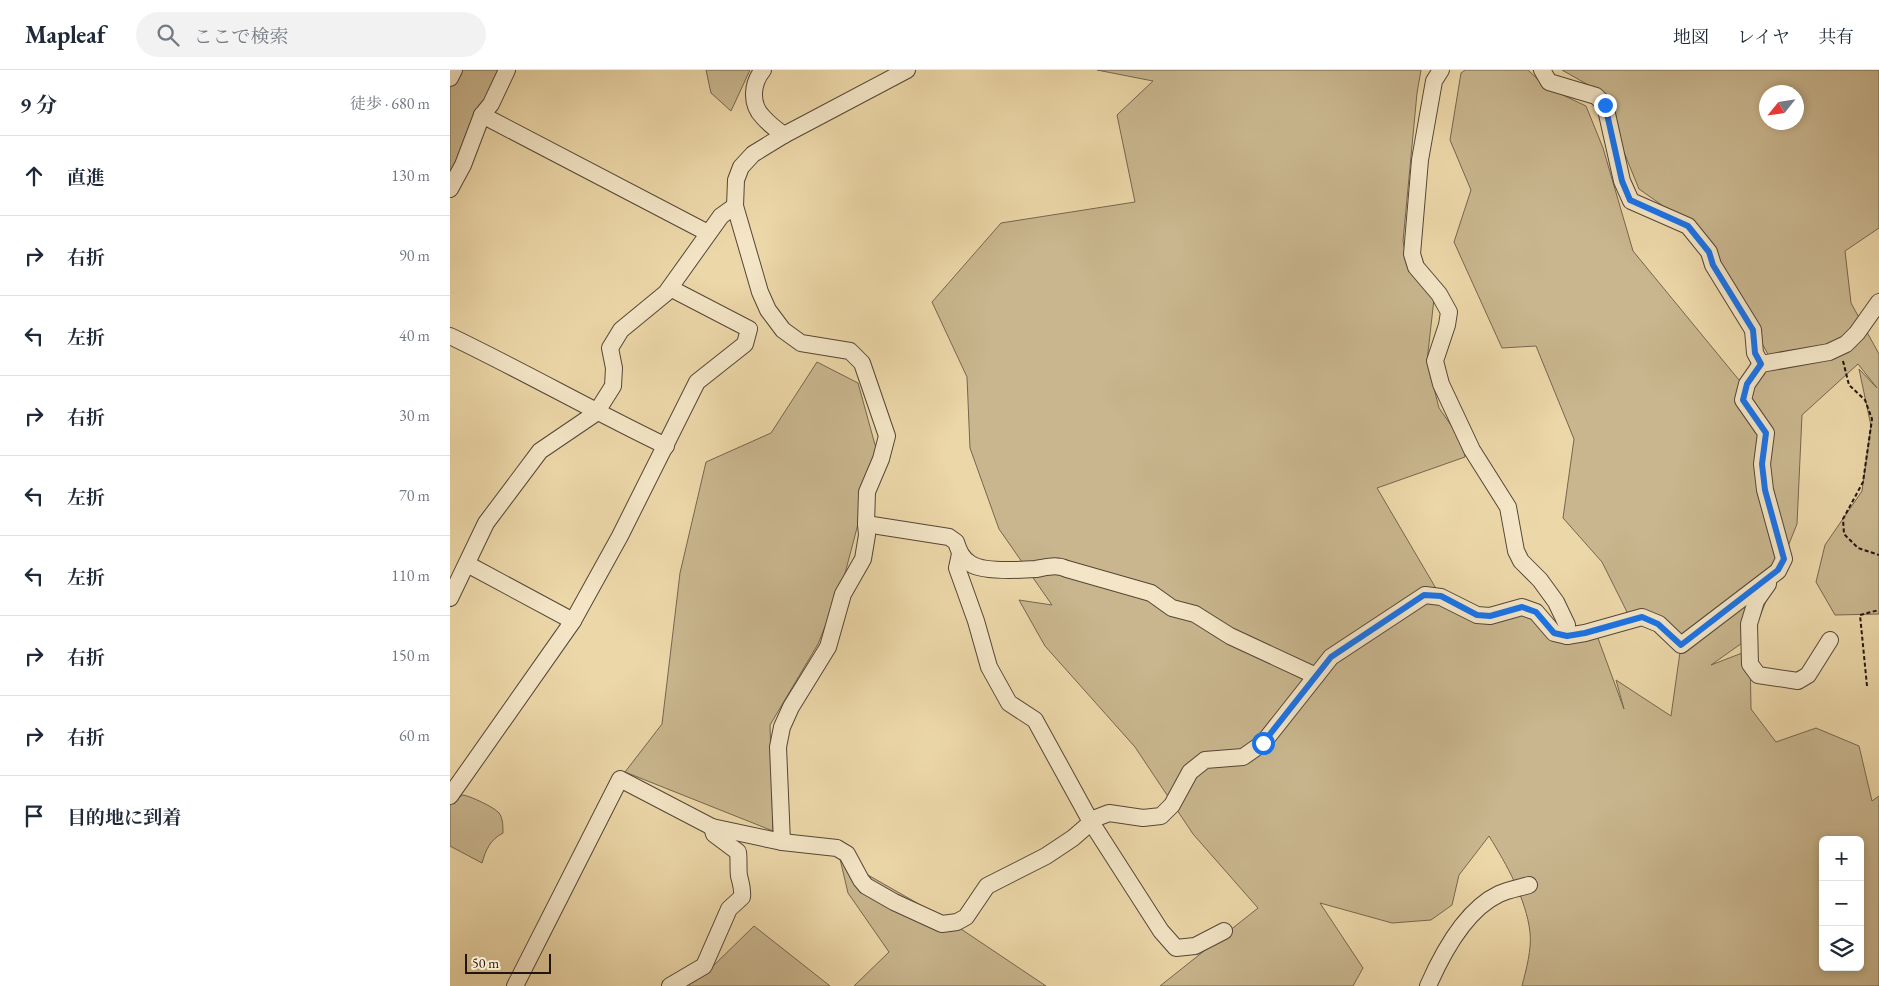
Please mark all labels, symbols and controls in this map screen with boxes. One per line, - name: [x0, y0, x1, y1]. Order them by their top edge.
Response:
- search box: [136, 12, 486, 57]
- text: Mapleaf: [25, 19, 106, 50]
- icon: search: [154, 21, 182, 49]
- text: ここで検索: [194, 24, 289, 49]
- text: 地図: [1673, 25, 1709, 48]
- text: レイヤ: [1737, 25, 1790, 48]
- text: 共有: [1818, 25, 1854, 48]
- north arrow: [1759, 85, 1804, 130]
- text: 9 分: [20, 91, 57, 118]
- text: 徒歩 · 680 m: [350, 93, 430, 114]
- route end: [1594, 94, 1617, 117]
- icon: ahead: [20, 162, 48, 190]
- text: 直進: [67, 165, 105, 190]
- text: 130 m: [391, 165, 430, 186]
- icon: right: [20, 242, 48, 270]
- text: 右折: [67, 245, 105, 270]
- text: 90 m: [399, 245, 430, 266]
- icon: left: [20, 322, 48, 350]
- text: 左折: [67, 325, 105, 350]
- text: 40 m: [399, 325, 430, 346]
- icon: right: [20, 402, 48, 430]
- text: 右折: [67, 405, 105, 430]
- text: 30 m: [399, 405, 430, 426]
- icon: left: [20, 482, 48, 510]
- text: 左折: [67, 485, 105, 510]
- text: 70 m: [399, 485, 430, 506]
- icon: left: [20, 562, 48, 590]
- text: 左折: [67, 565, 105, 590]
- text: 110 m: [391, 565, 430, 586]
- icon: right: [20, 642, 48, 670]
- text: 右折: [67, 645, 105, 670]
- text: 150 m: [391, 645, 430, 666]
- icon: right: [20, 722, 48, 750]
- text: 右折: [67, 725, 105, 750]
- text: 60 m: [399, 725, 430, 746]
- route start: [1252, 732, 1275, 755]
- icon: arrive: [20, 802, 48, 830]
- text: 目的地に到着: [67, 805, 181, 830]
- map controls: [1819, 836, 1864, 971]
- button: +: [1819, 836, 1864, 881]
- button: −: [1819, 881, 1864, 926]
- button: layers: [1819, 926, 1864, 971]
- scale bar: [465, 951, 551, 974]
- text: 50 m: [472, 954, 499, 972]

